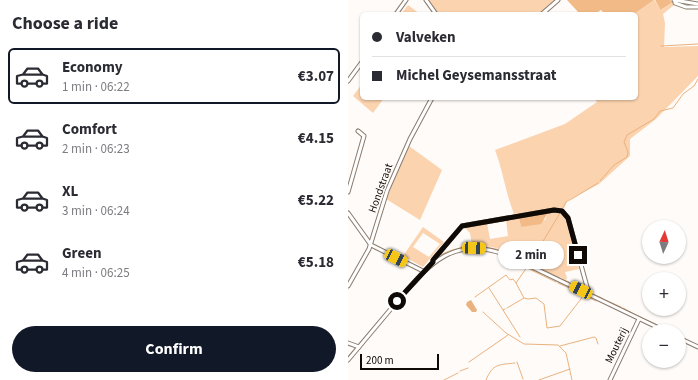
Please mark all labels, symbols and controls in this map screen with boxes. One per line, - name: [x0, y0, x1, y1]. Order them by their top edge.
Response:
- text: Choose a ride: [12, 11, 118, 36]
- text: Valveken: [396, 27, 456, 48]
- text: Economy: [62, 57, 123, 78]
- icon: car: [14, 58, 50, 94]
- text: Michel Geysemansstraat: [396, 65, 557, 86]
- text: €3.07: [298, 66, 334, 87]
- text: 1 min · 06:22: [62, 78, 130, 96]
- text: Comfort: [62, 119, 117, 140]
- icon: car: [14, 120, 50, 156]
- text: €4.15: [298, 128, 334, 149]
- text: 2 min · 06:23: [62, 140, 130, 158]
- street label: Hondstraat: [365, 161, 396, 215]
- text: XL: [62, 181, 78, 202]
- icon: car: [14, 182, 50, 218]
- text: €5.22: [298, 190, 334, 211]
- text: 3 min · 06:24: [62, 202, 130, 220]
- north arrow: [642, 220, 686, 264]
- map controls: [642, 220, 686, 368]
- callout: 2 min: [498, 241, 564, 269]
- car: [462, 242, 486, 254]
- text: Green: [62, 243, 102, 264]
- icon: car: [14, 244, 50, 280]
- text: 2 min: [515, 246, 547, 264]
- route end: [569, 246, 587, 264]
- car: [383, 247, 409, 269]
- text: €5.18: [298, 252, 334, 273]
- text: 4 min · 06:25: [62, 264, 130, 282]
- button: +: [642, 272, 686, 316]
- car: [568, 279, 594, 301]
- route start: [388, 292, 406, 310]
- button: −: [642, 324, 686, 368]
- street label: Mouterij: [601, 325, 632, 366]
- button: Confirm: [12, 326, 336, 372]
- scale bar: [360, 352, 439, 371]
- text: 200 m: [366, 353, 394, 368]

